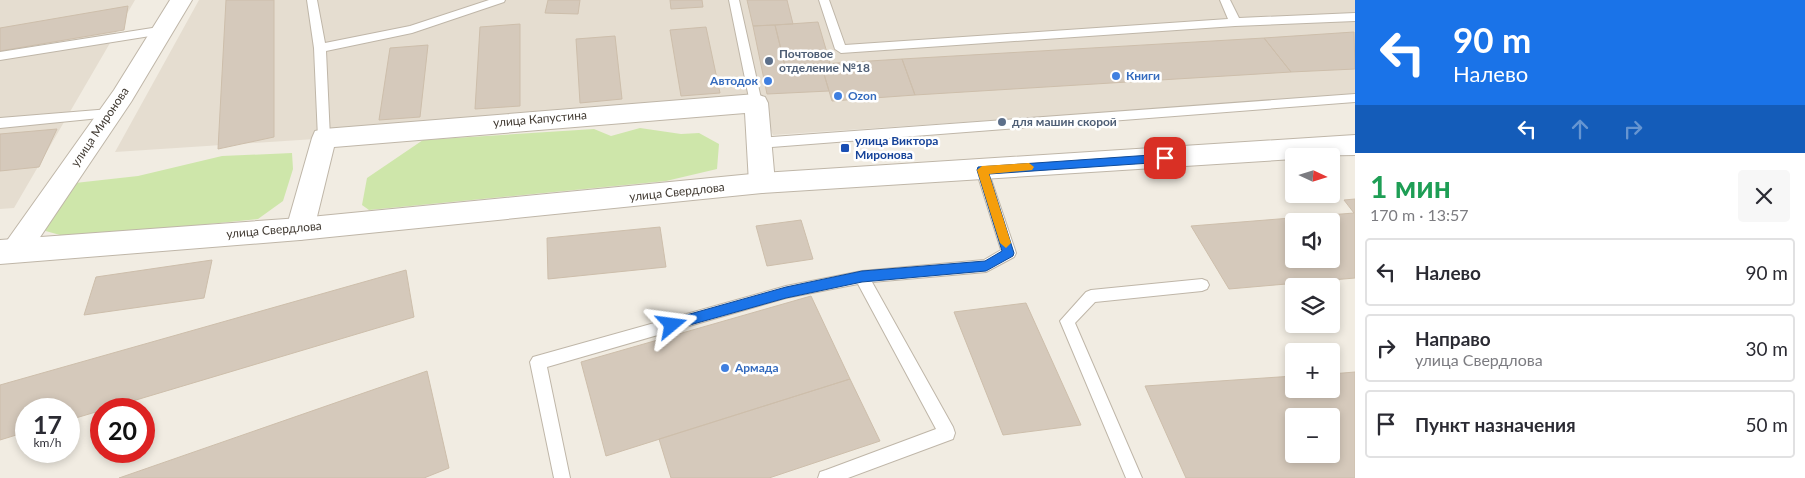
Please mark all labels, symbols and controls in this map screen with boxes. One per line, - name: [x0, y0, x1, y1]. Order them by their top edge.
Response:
- text: 90 m: [1453, 18, 1531, 60]
- icon: left: [1370, 20, 1435, 85]
- place label: Почтовое отделение №18: [779, 46, 870, 75]
- marker: Почтовое отделение №18: [763, 55, 775, 67]
- text: Налево: [1453, 60, 1528, 87]
- place label: Книги: [1126, 68, 1160, 83]
- marker: Книги: [1110, 70, 1122, 82]
- place label: Автодок: [709, 73, 758, 88]
- marker: Автодок: [762, 75, 774, 87]
- street label: улица Миронова: [67, 84, 132, 169]
- place label: Ozon: [848, 88, 877, 103]
- marker: Ozon: [832, 90, 844, 102]
- street label: улица Капустина: [492, 107, 587, 130]
- place label: для машин скорой: [1012, 114, 1117, 129]
- icon: left: [1513, 115, 1541, 143]
- icon: ahead: [1566, 115, 1594, 143]
- icon: right: [1619, 115, 1647, 143]
- marker: для машин скорой: [996, 116, 1008, 128]
- place label: улица Виктора Миронова: [855, 133, 938, 162]
- pin: [1144, 137, 1186, 179]
- marker: улица Виктора Миронова: [839, 142, 851, 154]
- icon: arrive: [1151, 144, 1179, 172]
- north arrow: [1285, 148, 1340, 202]
- map controls: [1285, 148, 1340, 463]
- text: 1 мин: [1370, 168, 1451, 204]
- button: close: [1738, 170, 1790, 222]
- street label: улица Свердлова: [629, 179, 725, 204]
- text: 170 m · 13:57: [1370, 205, 1469, 224]
- button: sound: [1285, 213, 1340, 268]
- street label: улица Свердлова: [226, 218, 322, 241]
- icon: left: [1372, 258, 1400, 286]
- text: Налево: [1415, 261, 1481, 284]
- text: 90 m: [1745, 261, 1788, 284]
- button: layers: [1285, 278, 1340, 333]
- position arrow: [645, 298, 697, 350]
- text: Направо: [1415, 327, 1491, 350]
- icon: right: [1372, 334, 1400, 362]
- text: 30 m: [1745, 337, 1788, 360]
- button: +: [1285, 343, 1340, 398]
- text: улица Свердлова: [1415, 350, 1543, 369]
- place label: Армада: [734, 360, 778, 375]
- marker: Армада: [719, 362, 731, 374]
- speed limit sign: 20: [90, 398, 155, 463]
- button: −: [1285, 408, 1340, 463]
- text: 17: [33, 409, 62, 439]
- icon: arrive: [1372, 410, 1400, 438]
- text: Пункт назначения: [1415, 413, 1576, 436]
- text: 50 m: [1745, 413, 1788, 436]
- text: km/h: [33, 435, 62, 450]

